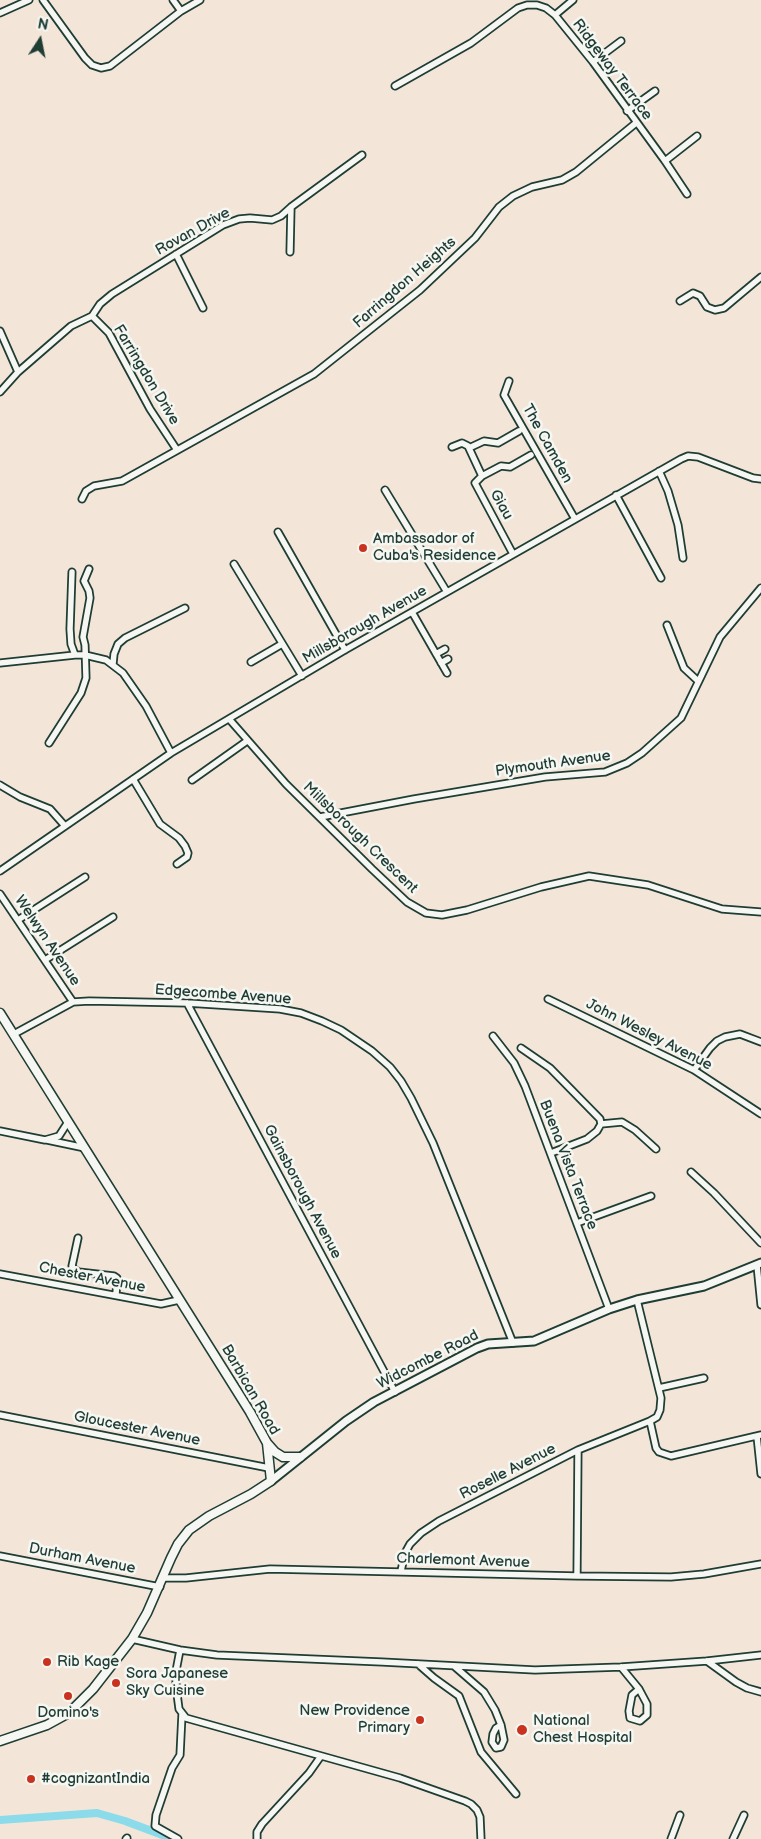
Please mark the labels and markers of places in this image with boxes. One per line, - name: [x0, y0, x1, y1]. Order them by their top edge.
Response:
- place label: Ambassador of Cuba's Residence: [373, 530, 496, 565]
- marker: Ambassador of Cuba's Residence: [357, 542, 369, 554]
- place label: Rib Kage: [57, 1653, 119, 1671]
- marker: Rib Kage: [41, 1656, 53, 1668]
- place label: Sora Japanese Sky Cuisine: [126, 1665, 228, 1700]
- marker: Sora Japanese Sky Cuisine: [110, 1677, 122, 1689]
- marker: Domino's: [62, 1690, 74, 1702]
- place label: New Providence Primary: [299, 1702, 410, 1737]
- place label: Domino's: [37, 1704, 99, 1722]
- place label: National Chest Hospital: [533, 1712, 632, 1747]
- marker: New Providence Primary: [414, 1714, 426, 1726]
- marker: National Chest Hospital: [515, 1723, 529, 1737]
- place label: #cognizantIndia: [41, 1770, 150, 1788]
- marker: #cognizantIndia: [25, 1773, 37, 1785]

